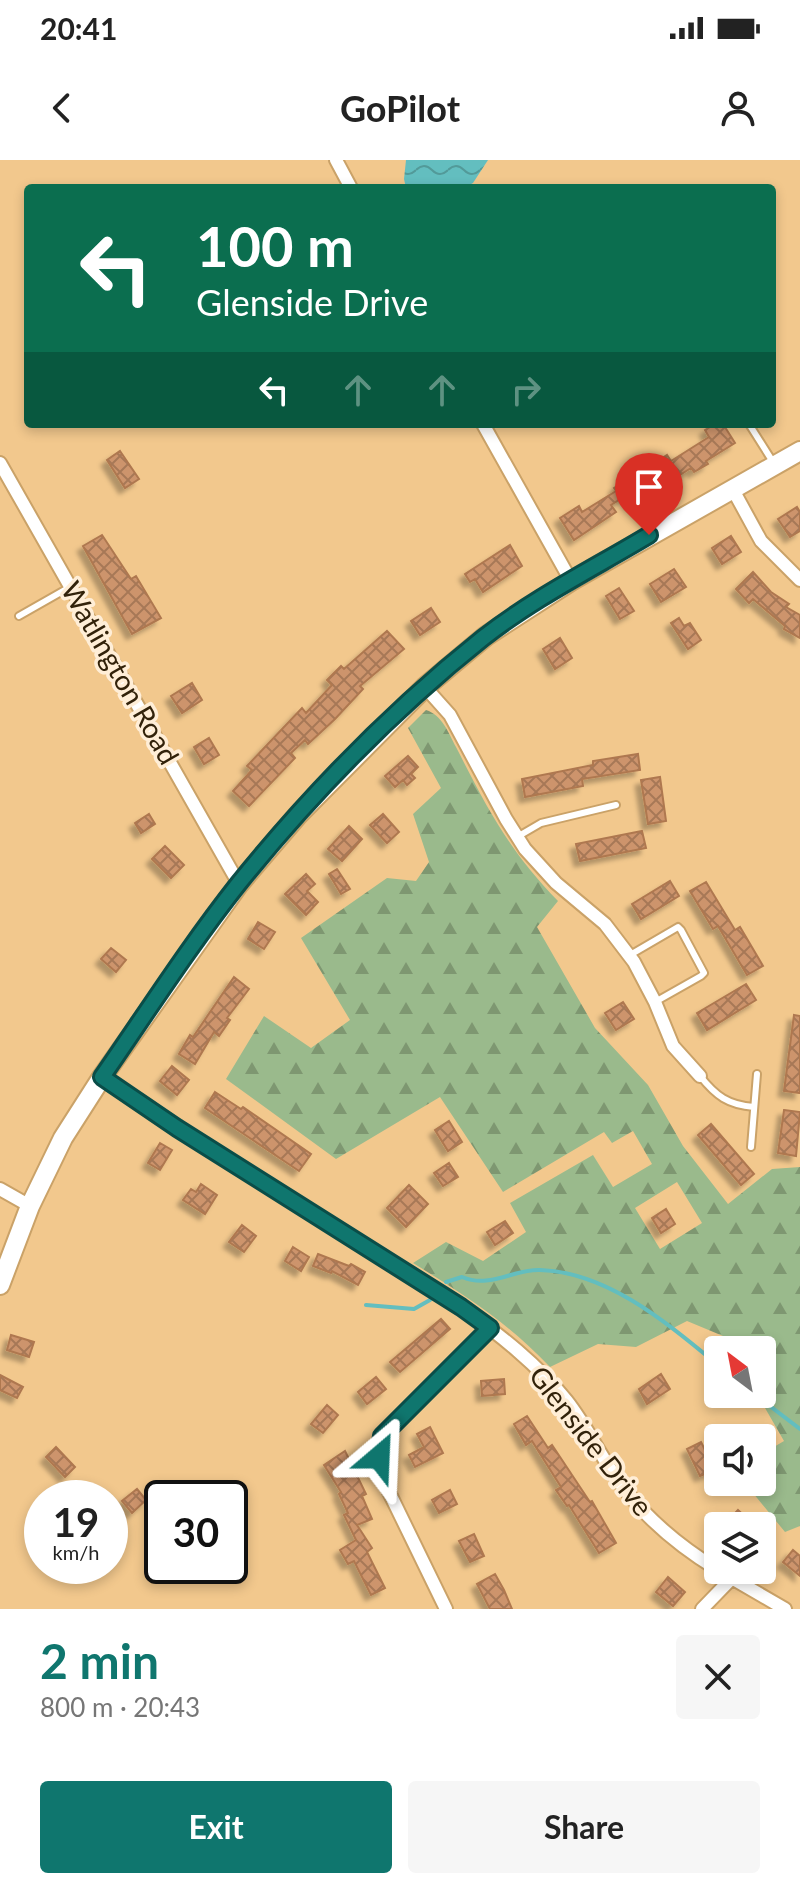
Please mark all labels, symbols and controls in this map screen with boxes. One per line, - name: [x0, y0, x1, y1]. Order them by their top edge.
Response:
- text: 20:41: [40, 10, 117, 46]
- icon: back: [40, 86, 84, 130]
- text: GoPilot: [340, 86, 460, 130]
- icon: person: [716, 86, 760, 130]
- text: 100 m: [196, 212, 354, 279]
- icon: left: [64, 216, 168, 320]
- text: Glenside Drive: [196, 280, 428, 324]
- icon: left: [252, 368, 296, 412]
- icon: ahead: [336, 368, 380, 412]
- icon: ahead: [420, 368, 464, 412]
- icon: right: [504, 368, 548, 412]
- pin: [615, 453, 683, 535]
- icon: arrive: [627, 465, 671, 509]
- street label: Watlington Road: [55, 575, 187, 770]
- north arrow: [704, 1336, 776, 1408]
- map controls: [704, 1336, 776, 1584]
- street label: Glenside Drive: [523, 1359, 661, 1522]
- position arrow: [337, 1415, 421, 1499]
- button: sound: [704, 1424, 776, 1496]
- speed limit sign: 30: [144, 1480, 248, 1584]
- text: 19: [53, 1498, 99, 1546]
- button: layers: [704, 1512, 776, 1584]
- text: km/h: [53, 1540, 99, 1564]
- text: 2 min: [40, 1632, 159, 1689]
- button: close: [676, 1635, 760, 1719]
- text: 800 m · 20:43: [40, 1691, 200, 1723]
- button: Exit: [40, 1781, 392, 1873]
- button: Share: [408, 1781, 760, 1873]

